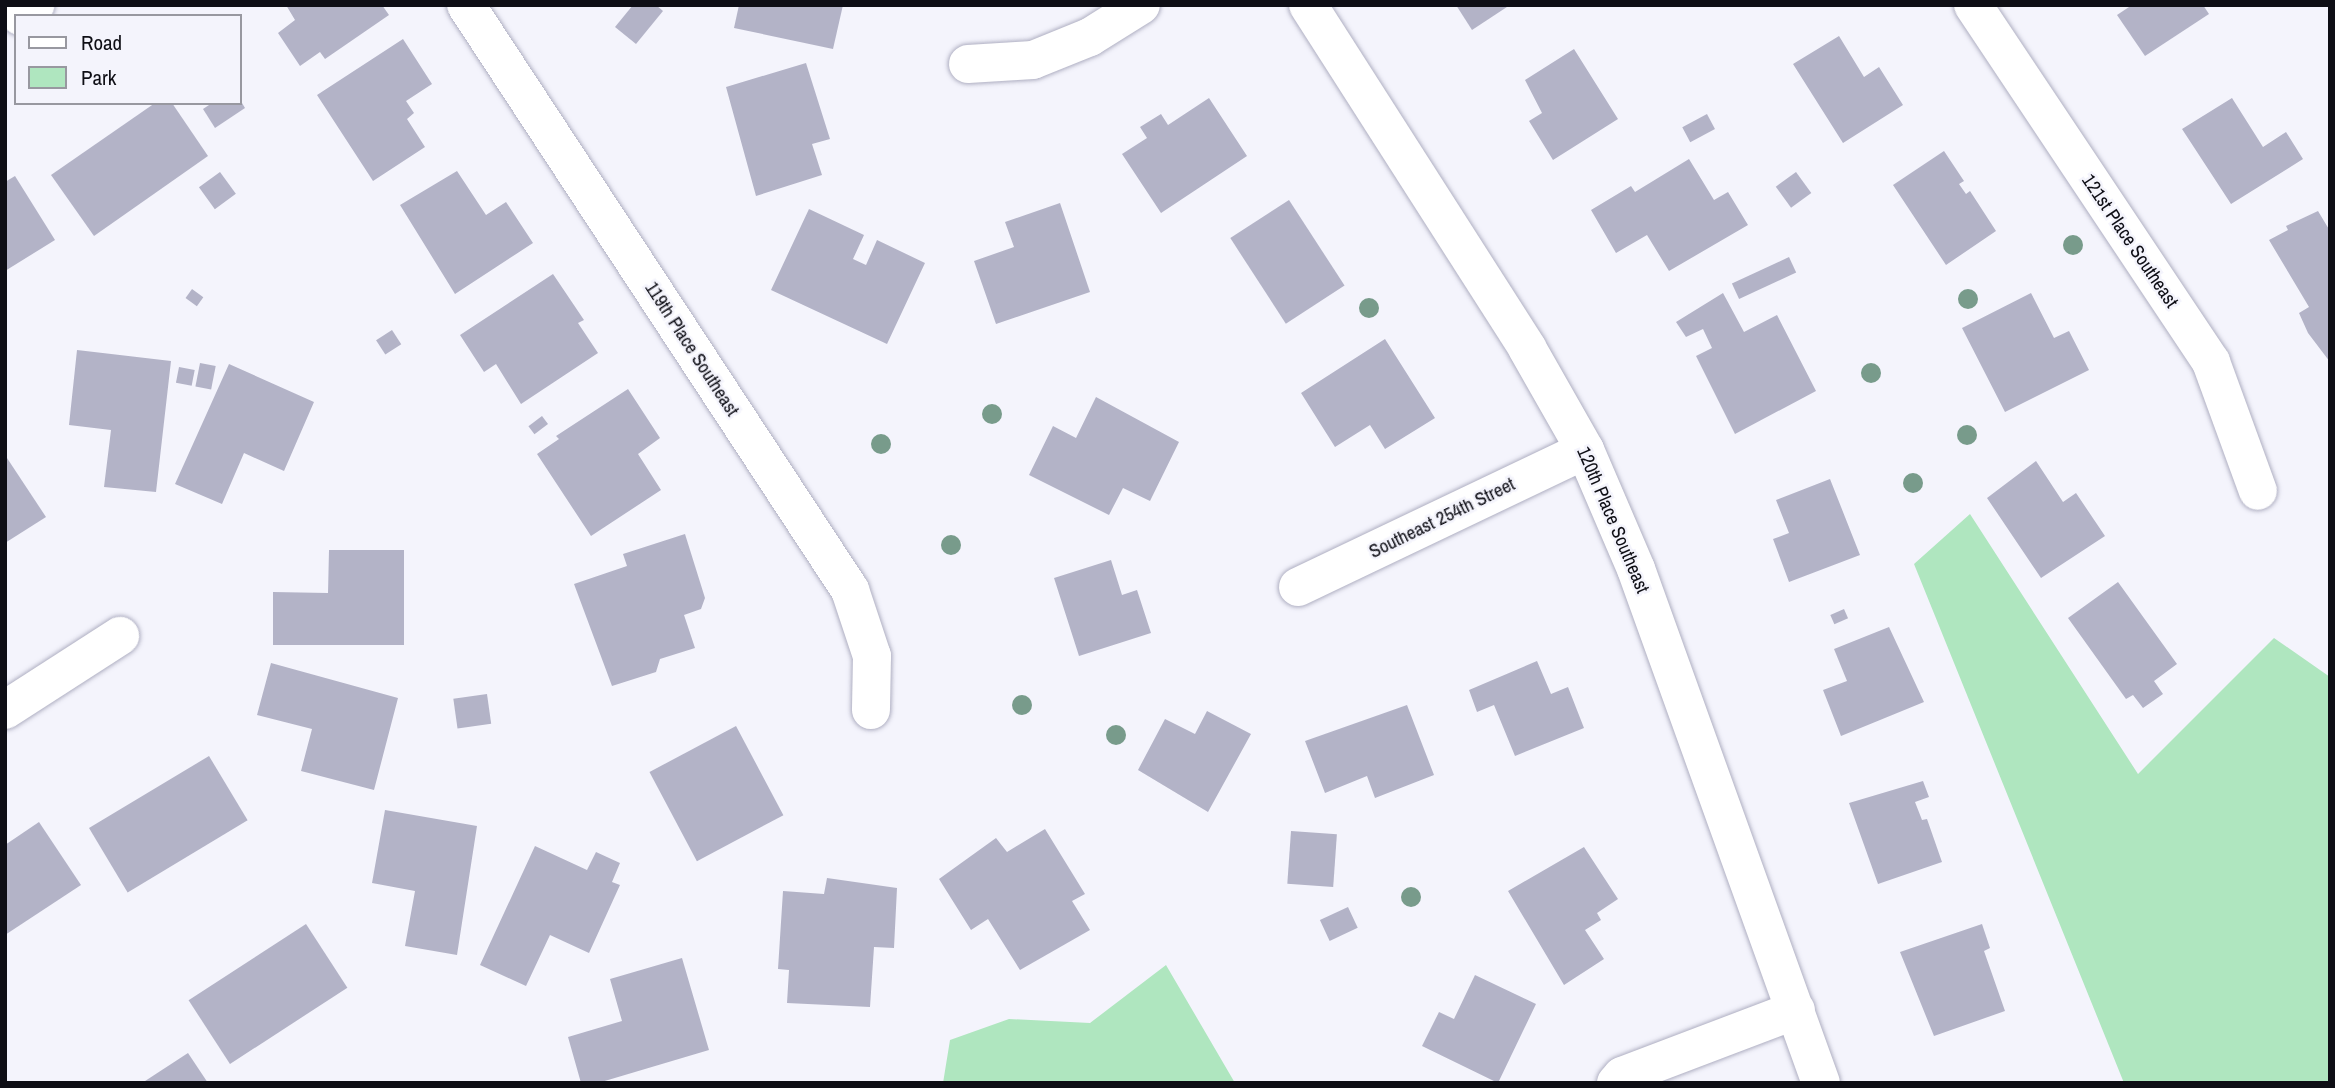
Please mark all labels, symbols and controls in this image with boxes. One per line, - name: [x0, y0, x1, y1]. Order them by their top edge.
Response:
- legend: [14, 14, 242, 105]
- text: Road: [81, 28, 122, 57]
- text: Park: [81, 63, 116, 92]
- street label: 121st Place Southeast: [2077, 170, 2183, 312]
- street label: 119th Place Southeast: [640, 278, 744, 420]
- street label: 120th Place Southeast: [1572, 443, 1654, 597]
- street label: Southeast 254th Street: [1365, 473, 1519, 563]

